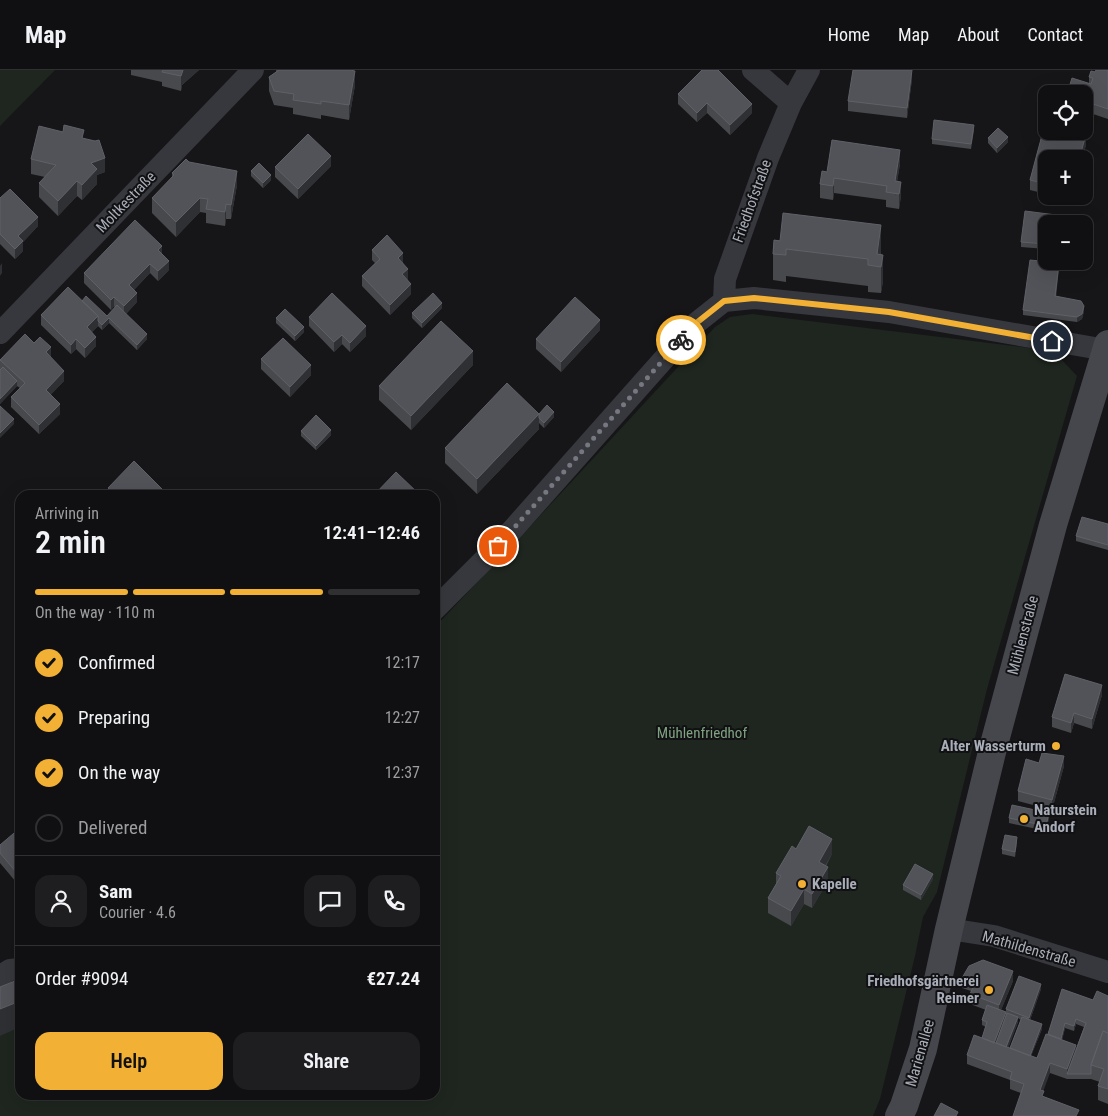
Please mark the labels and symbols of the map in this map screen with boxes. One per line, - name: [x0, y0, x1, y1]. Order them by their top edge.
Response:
- street label: Friedhofstraße: [729, 157, 775, 245]
- street label: Moltkestraße: [92, 168, 160, 236]
- courier: [656, 315, 706, 365]
- pin: [1031, 320, 1073, 362]
- pin: [477, 525, 519, 567]
- street label: Mühlenstraße: [1004, 593, 1042, 677]
- park label: Mühlenfriedhof: [657, 724, 747, 742]
- place label: Alter Wasserturm: [941, 737, 1046, 755]
- marker: Alter Wasserturm: [1050, 740, 1062, 752]
- place label: Naturstein Andorf: [1034, 801, 1097, 836]
- marker: Naturstein Andorf: [1018, 813, 1030, 825]
- place label: Kapelle: [812, 875, 857, 893]
- marker: Kapelle: [796, 878, 808, 890]
- street label: Mathildenstraße: [980, 927, 1078, 971]
- place label: Friedhofsgärtnerei Reimer: [867, 972, 979, 1007]
- marker: Friedhofsgärtnerei Reimer: [983, 984, 995, 996]
- street label: Marienallee: [902, 1017, 938, 1089]

